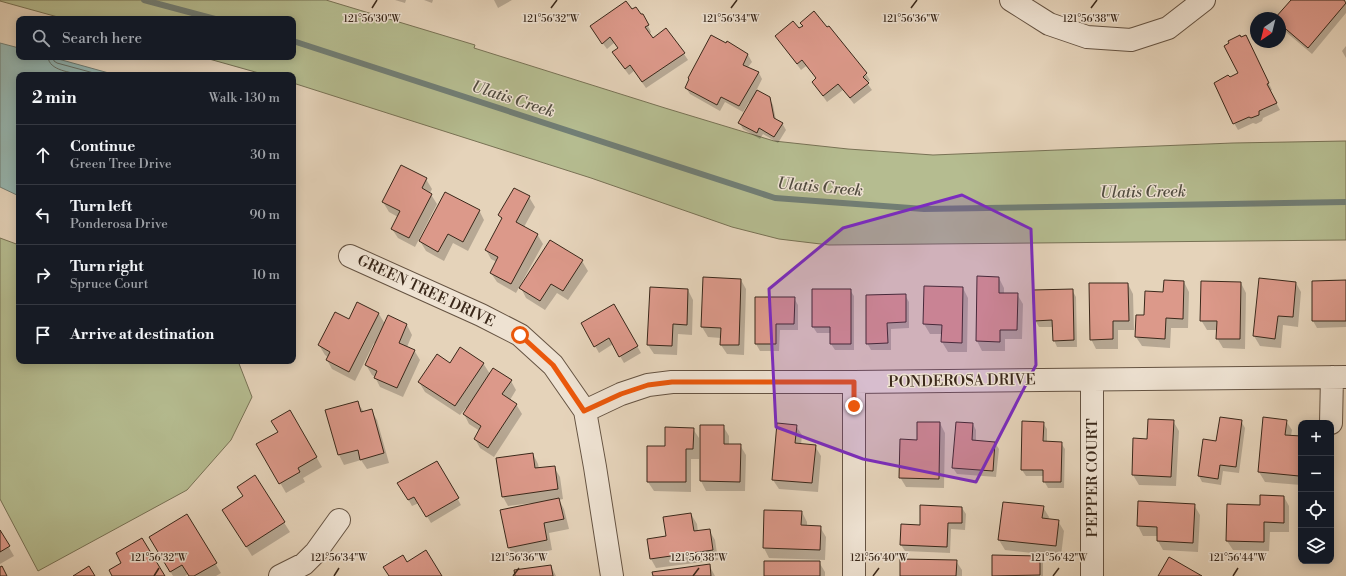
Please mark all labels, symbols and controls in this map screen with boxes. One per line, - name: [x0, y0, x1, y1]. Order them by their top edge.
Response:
- north arrow: [1250, 12, 1286, 48]
- text: 121°56'30"W: [343, 13, 402, 25]
- text: 121°56'32"W: [523, 13, 580, 25]
- text: 121°56'34"W: [703, 13, 760, 25]
- text: 121°56'36"W: [883, 13, 940, 25]
- text: 121°56'38"W: [1063, 13, 1120, 25]
- search box: [16, 16, 296, 60]
- icon: search: [30, 27, 52, 49]
- text: Search here: [62, 29, 142, 48]
- water label: Ulatis Creek: [469, 76, 557, 122]
- text: 2 min: [32, 87, 77, 109]
- text: Walk · 130 m: [209, 90, 280, 106]
- text: Continue: [70, 137, 135, 156]
- icon: ahead: [32, 144, 54, 166]
- text: 30 m: [250, 147, 280, 163]
- text: Green Tree Drive: [70, 156, 172, 172]
- water label: Ulatis Creek: [776, 173, 864, 201]
- water label: Ulatis Creek: [1100, 181, 1186, 203]
- text: Turn left: [70, 197, 132, 216]
- icon: left: [32, 204, 54, 226]
- text: 90 m: [249, 207, 280, 223]
- text: Ponderosa Drive: [70, 216, 168, 232]
- street label: GREEN TREE DRIVE: [354, 251, 498, 331]
- text: Turn right: [70, 257, 144, 276]
- icon: right: [32, 264, 54, 286]
- text: 10 m: [252, 267, 280, 283]
- text: Spruce Court: [70, 276, 148, 292]
- icon: arrive: [32, 324, 54, 346]
- text: Arrive at destination: [70, 325, 214, 344]
- route start: [511, 326, 529, 344]
- street label: PONDEROSA DRIVE: [888, 370, 1036, 392]
- route end: [845, 397, 863, 415]
- street label: PEPPER COURT: [1083, 418, 1102, 537]
- map controls: [1298, 420, 1334, 564]
- button: +: [1298, 420, 1334, 456]
- button: −: [1298, 456, 1334, 492]
- button: locate: [1298, 492, 1334, 528]
- button: layers: [1298, 528, 1334, 564]
- text: 121°56'32"W: [131, 552, 188, 564]
- text: 121°56'34"W: [311, 552, 368, 564]
- text: 121°56'36"W: [491, 552, 548, 564]
- text: 121°56'38"W: [671, 552, 728, 564]
- text: 121°56'40"W: [850, 552, 909, 564]
- text: 121°56'42"W: [1031, 552, 1088, 564]
- text: 121°56'44"W: [1209, 552, 1268, 564]

